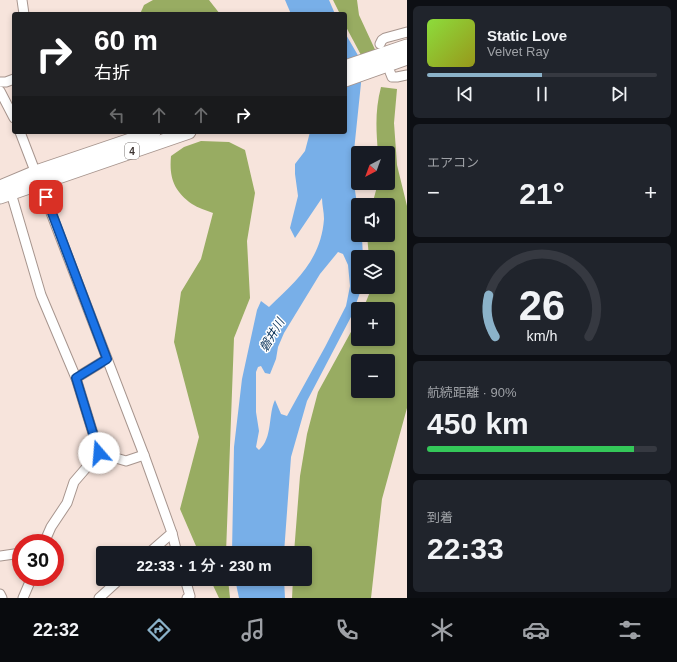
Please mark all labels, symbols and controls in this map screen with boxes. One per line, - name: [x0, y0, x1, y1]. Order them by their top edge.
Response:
- text: 60 m: [94, 25, 158, 56]
- text: Static Love: [487, 27, 567, 44]
- icon: right: [28, 28, 80, 80]
- text: Velvet Ray: [487, 44, 549, 59]
- text: 右折: [94, 63, 130, 83]
- icon: previous: [454, 83, 476, 105]
- icon: pause: [531, 83, 553, 105]
- icon: next: [608, 83, 630, 105]
- icon: left: [106, 104, 128, 126]
- icon: ahead: [148, 104, 170, 126]
- icon: ahead: [190, 104, 212, 126]
- icon: right: [232, 104, 254, 126]
- road number: 4: [125, 143, 139, 159]
- north arrow: [351, 146, 395, 190]
- map controls: [351, 146, 395, 398]
- text: エアコン: [427, 155, 479, 170]
- text: 21°: [519, 177, 565, 210]
- pin: [29, 180, 63, 214]
- text: −: [427, 180, 440, 205]
- text: +: [644, 180, 657, 205]
- icon: arrive: [35, 186, 57, 208]
- button: sound: [351, 198, 395, 242]
- button: layers: [351, 250, 395, 294]
- text: 26: [519, 282, 565, 329]
- button: +: [351, 302, 395, 346]
- water label: 磐井川: [257, 314, 288, 354]
- text: km/h: [527, 328, 558, 344]
- button: −: [351, 354, 395, 398]
- text: 航続距離 · 90%: [427, 385, 517, 400]
- text: 450 km: [427, 407, 529, 440]
- position arrow: [78, 432, 120, 474]
- text: 到着: [427, 510, 453, 525]
- text: 22:33: [427, 532, 504, 565]
- speed limit sign: 30: [12, 534, 64, 586]
- text: 22:33 · 1 分 · 230 m: [136, 557, 272, 574]
- icon: directions: [145, 616, 173, 644]
- icon: music: [239, 616, 267, 644]
- icon: phone: [333, 616, 361, 644]
- icon: climate: [428, 616, 456, 644]
- icon: car: [522, 616, 550, 644]
- icon: filters: [616, 616, 644, 644]
- text: 22:32: [33, 620, 79, 640]

